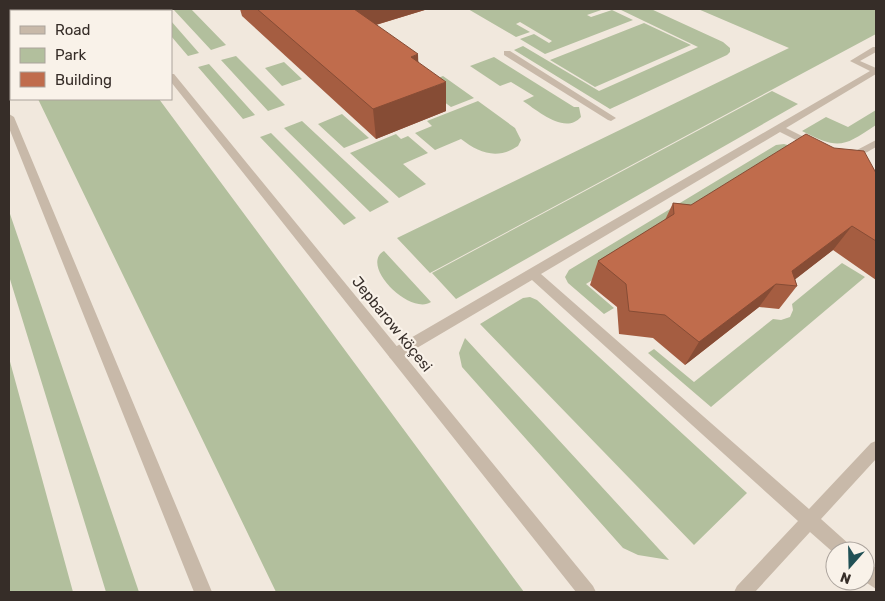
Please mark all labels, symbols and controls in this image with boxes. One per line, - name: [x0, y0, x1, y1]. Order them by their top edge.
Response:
- legend: [10, 10, 172, 100]
- text: Road: [55, 21, 91, 39]
- text: Park: [55, 46, 86, 64]
- text: Building: [55, 71, 112, 89]
- street label: Jepbarow köçesi: [348, 273, 436, 375]
- north arrow: [825, 541, 875, 591]
- text: N: [838, 568, 853, 587]

